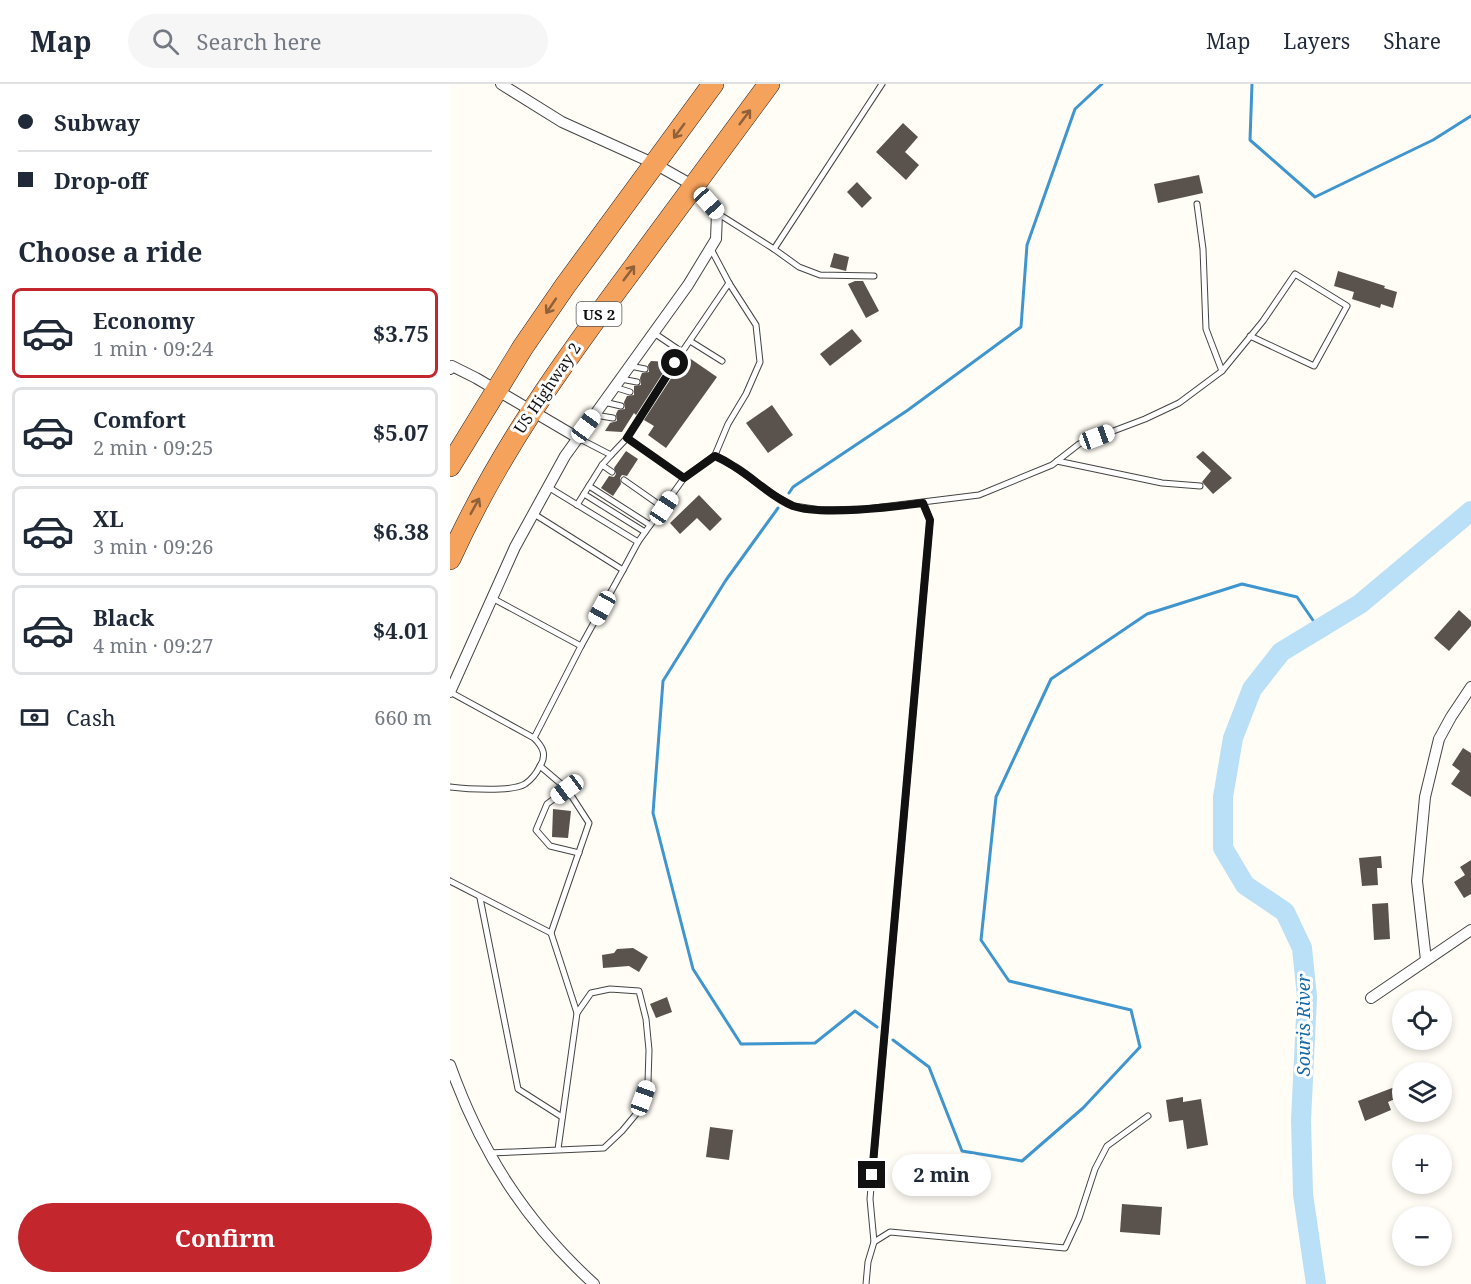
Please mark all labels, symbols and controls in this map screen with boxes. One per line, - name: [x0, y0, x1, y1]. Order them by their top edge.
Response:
- search box: [128, 14, 548, 68]
- text: Map: [30, 22, 92, 60]
- icon: search: [149, 25, 182, 58]
- text: Search here: [197, 26, 321, 56]
- text: Map: [1206, 27, 1250, 55]
- text: Layers: [1283, 27, 1350, 55]
- text: Share: [1383, 27, 1441, 55]
- text: Subway: [54, 107, 140, 137]
- one-way arrow: [739, 109, 751, 125]
- one-way arrow: [673, 123, 685, 139]
- text: Drop-off: [54, 165, 147, 195]
- car: [690, 184, 728, 222]
- text: Choose a ride: [18, 233, 203, 270]
- one-way arrow: [623, 266, 635, 282]
- one-way arrow: [545, 297, 558, 314]
- road number: US 2: [576, 302, 622, 326]
- text: Economy: [93, 305, 195, 335]
- icon: car: [21, 306, 75, 360]
- text: $3.75: [373, 318, 429, 348]
- text: 1 min · 09:24: [93, 335, 213, 362]
- street label: US Highway 2: [508, 338, 586, 438]
- route start: [661, 349, 688, 376]
- text: Comfort: [93, 404, 186, 434]
- icon: car: [21, 405, 75, 459]
- car: [568, 406, 604, 446]
- text: $5.07: [373, 417, 429, 447]
- car: [1077, 422, 1117, 452]
- text: 2 min · 09:25: [93, 434, 213, 461]
- car: [646, 488, 682, 528]
- one-way arrow: [470, 498, 482, 515]
- text: XL: [93, 503, 124, 533]
- icon: car: [21, 504, 75, 558]
- text: $6.38: [373, 516, 429, 546]
- text: 3 min · 09:26: [93, 533, 213, 560]
- car: [585, 588, 619, 628]
- text: Black: [93, 602, 154, 632]
- icon: car: [21, 603, 75, 657]
- text: $4.01: [373, 615, 429, 645]
- text: 4 min · 09:27: [93, 632, 213, 659]
- icon: cash: [18, 701, 51, 734]
- text: Cash: [66, 702, 116, 732]
- text: 660 m: [374, 704, 432, 731]
- car: [547, 771, 587, 807]
- water label: Souris River: [1291, 973, 1315, 1076]
- map controls: [1392, 990, 1452, 1266]
- button: locate: [1392, 990, 1452, 1050]
- button: layers: [1392, 1062, 1452, 1122]
- car: [628, 1078, 658, 1118]
- button: +: [1392, 1134, 1452, 1194]
- callout: 2 min: [893, 1154, 992, 1196]
- route end: [858, 1161, 885, 1188]
- text: 2 min: [913, 1161, 970, 1188]
- button: Confirm: [18, 1203, 432, 1272]
- button: −: [1392, 1206, 1452, 1266]

